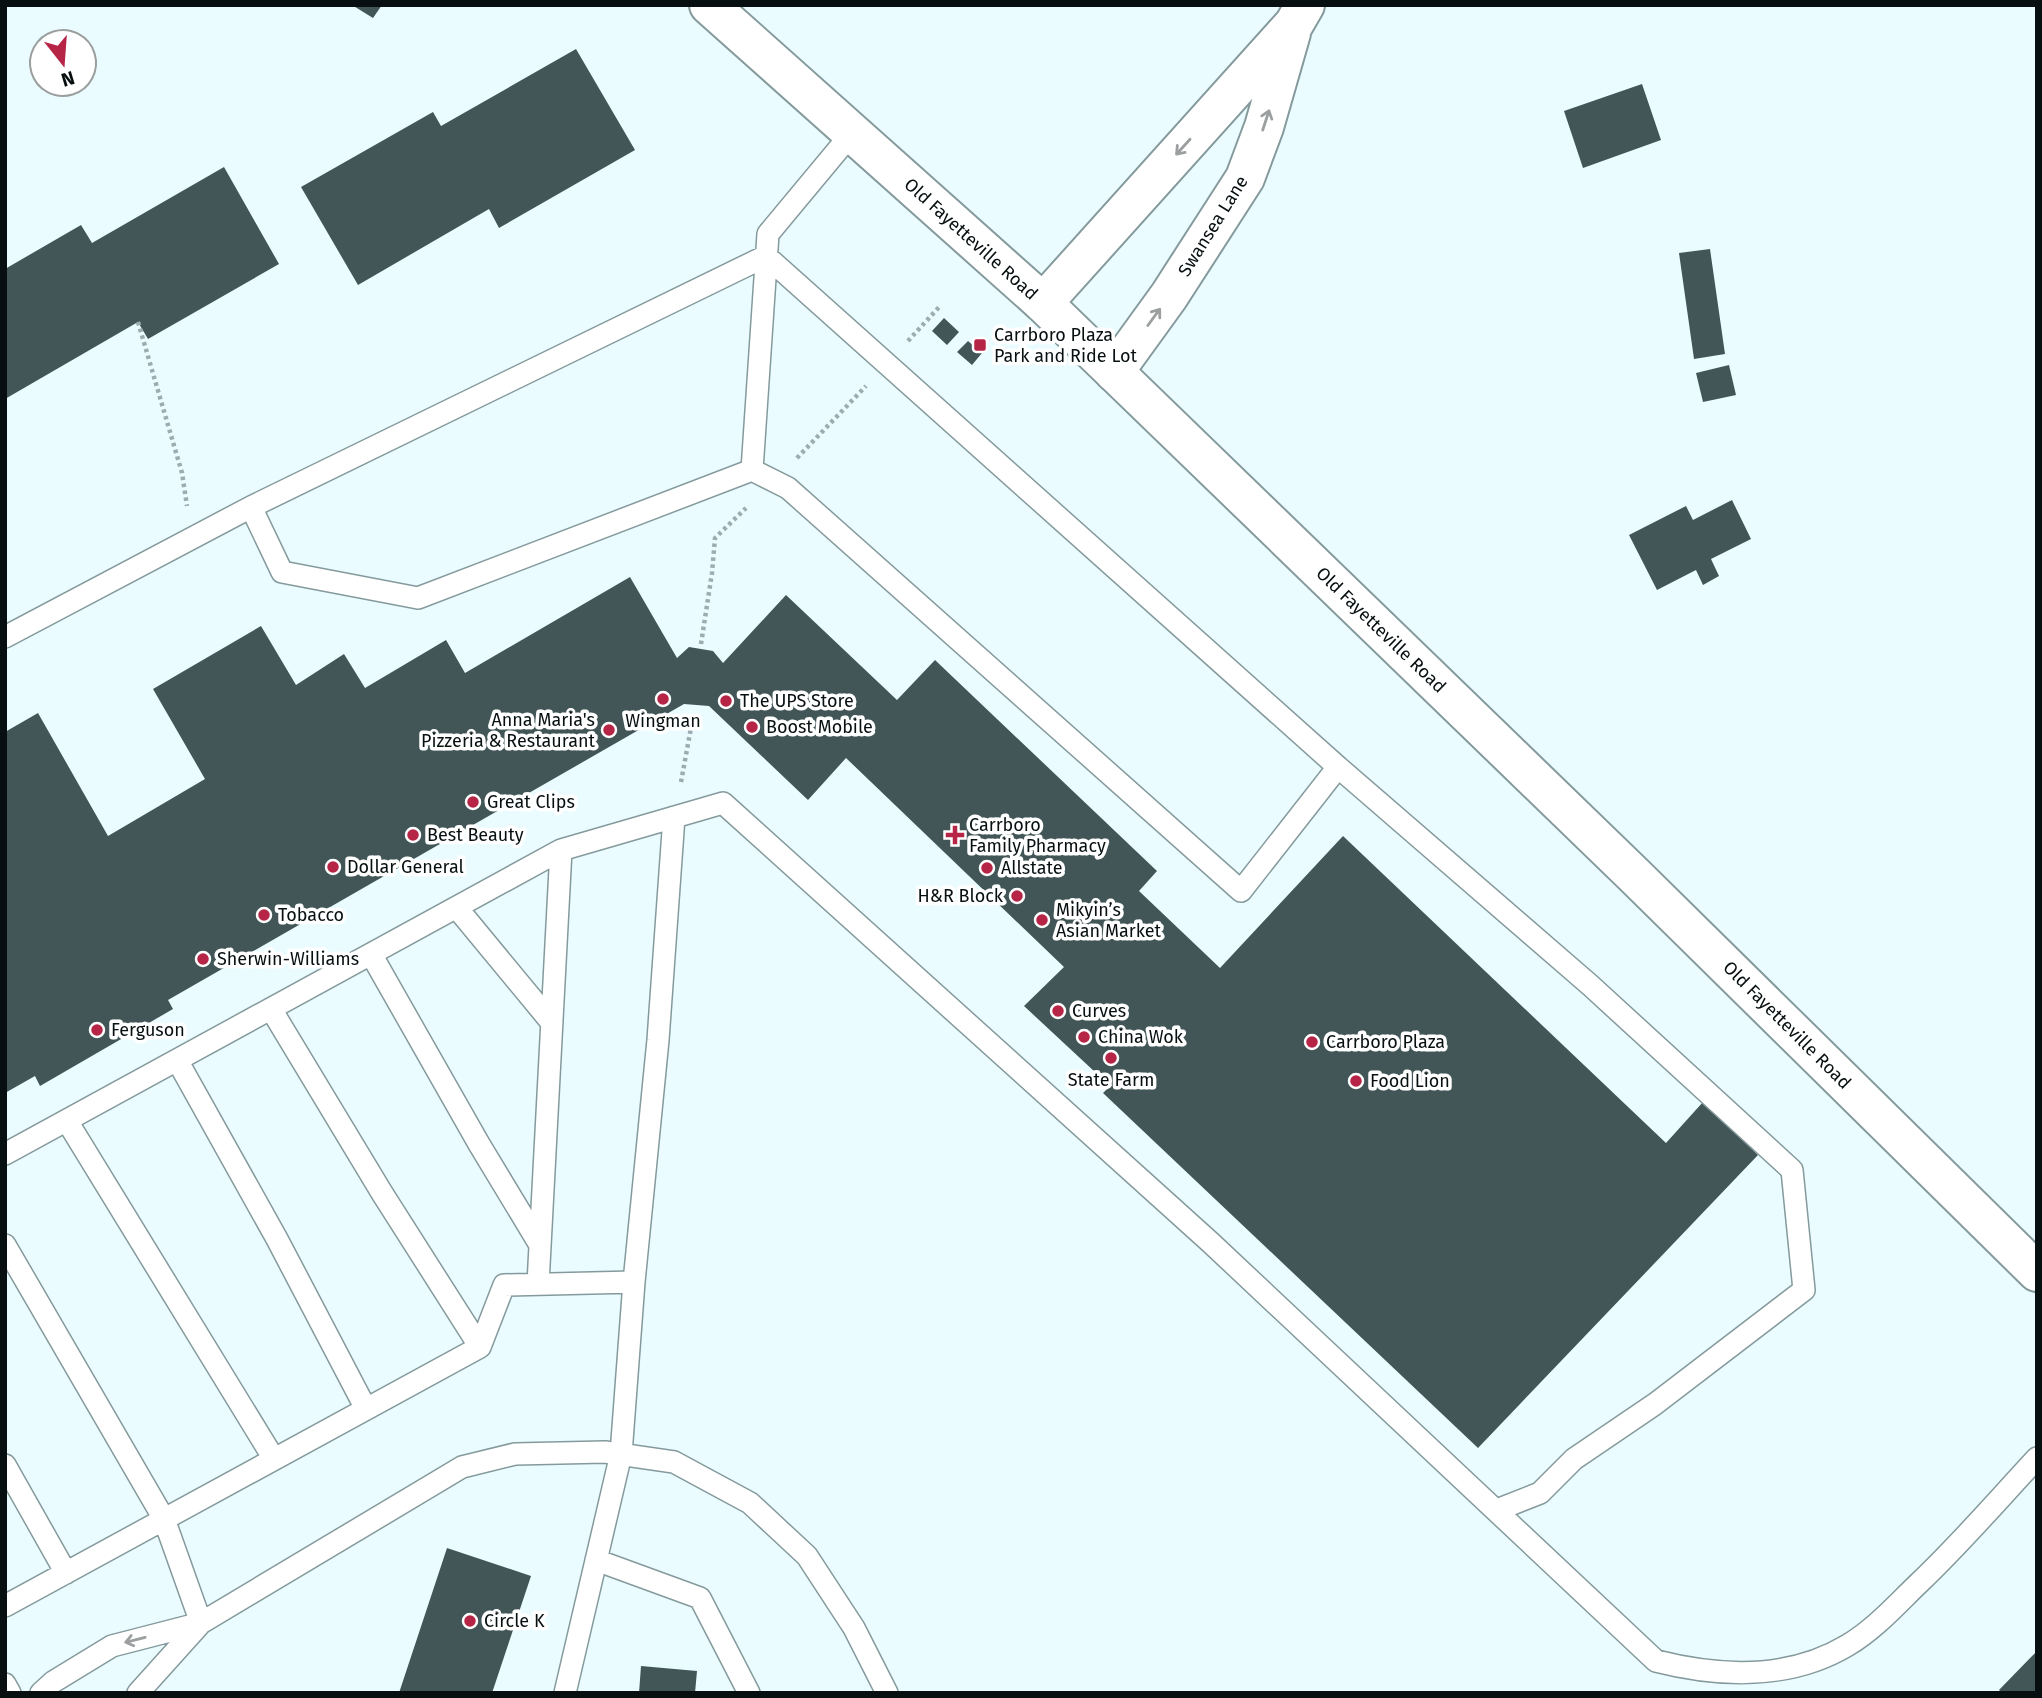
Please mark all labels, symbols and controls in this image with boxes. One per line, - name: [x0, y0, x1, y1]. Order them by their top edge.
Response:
- north arrow: [28, 28, 98, 98]
- text: N: [58, 66, 77, 92]
- one-way arrow: [1260, 109, 1273, 131]
- one-way arrow: [1175, 138, 1191, 156]
- street label: Swansea Lane: [1173, 172, 1253, 280]
- street label: Old Fayetteville Road: [900, 173, 1042, 305]
- one-way arrow: [1146, 308, 1161, 327]
- place label: Carrboro Plaza Park and Ride Lot: [994, 324, 1137, 367]
- marker: Carrboro Plaza Park and Ride Lot: [972, 337, 988, 353]
- street label: Old Fayetteville Road: [1311, 562, 1451, 698]
- place label: The UPS Store: [740, 690, 854, 712]
- marker: Wingman: [655, 691, 671, 707]
- marker: The UPS Store: [718, 693, 734, 709]
- place label: Anna Maria's Pizzeria & Restaurant: [421, 709, 595, 752]
- place label: Wingman: [625, 710, 701, 732]
- place label: Boost Mobile: [766, 716, 873, 738]
- marker: Boost Mobile: [744, 719, 760, 735]
- marker: Anna Maria's Pizzeria & Restaurant: [601, 722, 617, 738]
- place label: Great Clips: [487, 791, 575, 813]
- marker: Great Clips: [465, 794, 481, 810]
- place label: Carrboro Family Pharmacy: [969, 814, 1106, 857]
- place label: Best Beauty: [427, 824, 524, 846]
- marker: Best Beauty: [405, 827, 421, 843]
- marker: Carrboro Family Pharmacy: [947, 827, 963, 843]
- place label: Dollar General: [347, 856, 464, 878]
- place label: Allstate: [1001, 857, 1062, 879]
- marker: Dollar General: [325, 859, 341, 875]
- marker: Allstate: [979, 860, 995, 876]
- place label: H&R Block: [918, 885, 1004, 907]
- marker: H&R Block: [1009, 888, 1025, 904]
- place label: Mikyin’s Asian Market: [1056, 899, 1162, 942]
- place label: Tobacco: [278, 904, 344, 926]
- marker: Tobacco: [256, 907, 272, 923]
- marker: Mikyin’s Asian Market: [1034, 912, 1050, 928]
- place label: Sherwin-Williams: [217, 948, 359, 970]
- marker: Sherwin-Williams: [195, 951, 211, 967]
- street label: Old Fayetteville Road: [1718, 956, 1856, 1094]
- place label: Curves: [1072, 1000, 1126, 1022]
- marker: Curves: [1050, 1003, 1066, 1019]
- place label: Ferguson: [111, 1019, 185, 1041]
- marker: Ferguson: [89, 1022, 105, 1038]
- place label: China Wok: [1098, 1026, 1184, 1048]
- marker: China Wok: [1076, 1029, 1092, 1045]
- place label: Carrboro Plaza: [1326, 1031, 1445, 1053]
- marker: Carrboro Plaza: [1304, 1034, 1320, 1050]
- marker: State Farm: [1103, 1050, 1119, 1066]
- place label: State Farm: [1068, 1069, 1154, 1091]
- place label: Food Lion: [1370, 1070, 1450, 1092]
- marker: Food Lion: [1348, 1073, 1364, 1089]
- place label: Circle K: [484, 1610, 545, 1632]
- marker: Circle K: [462, 1613, 478, 1629]
- one-way arrow: [124, 1634, 147, 1647]

